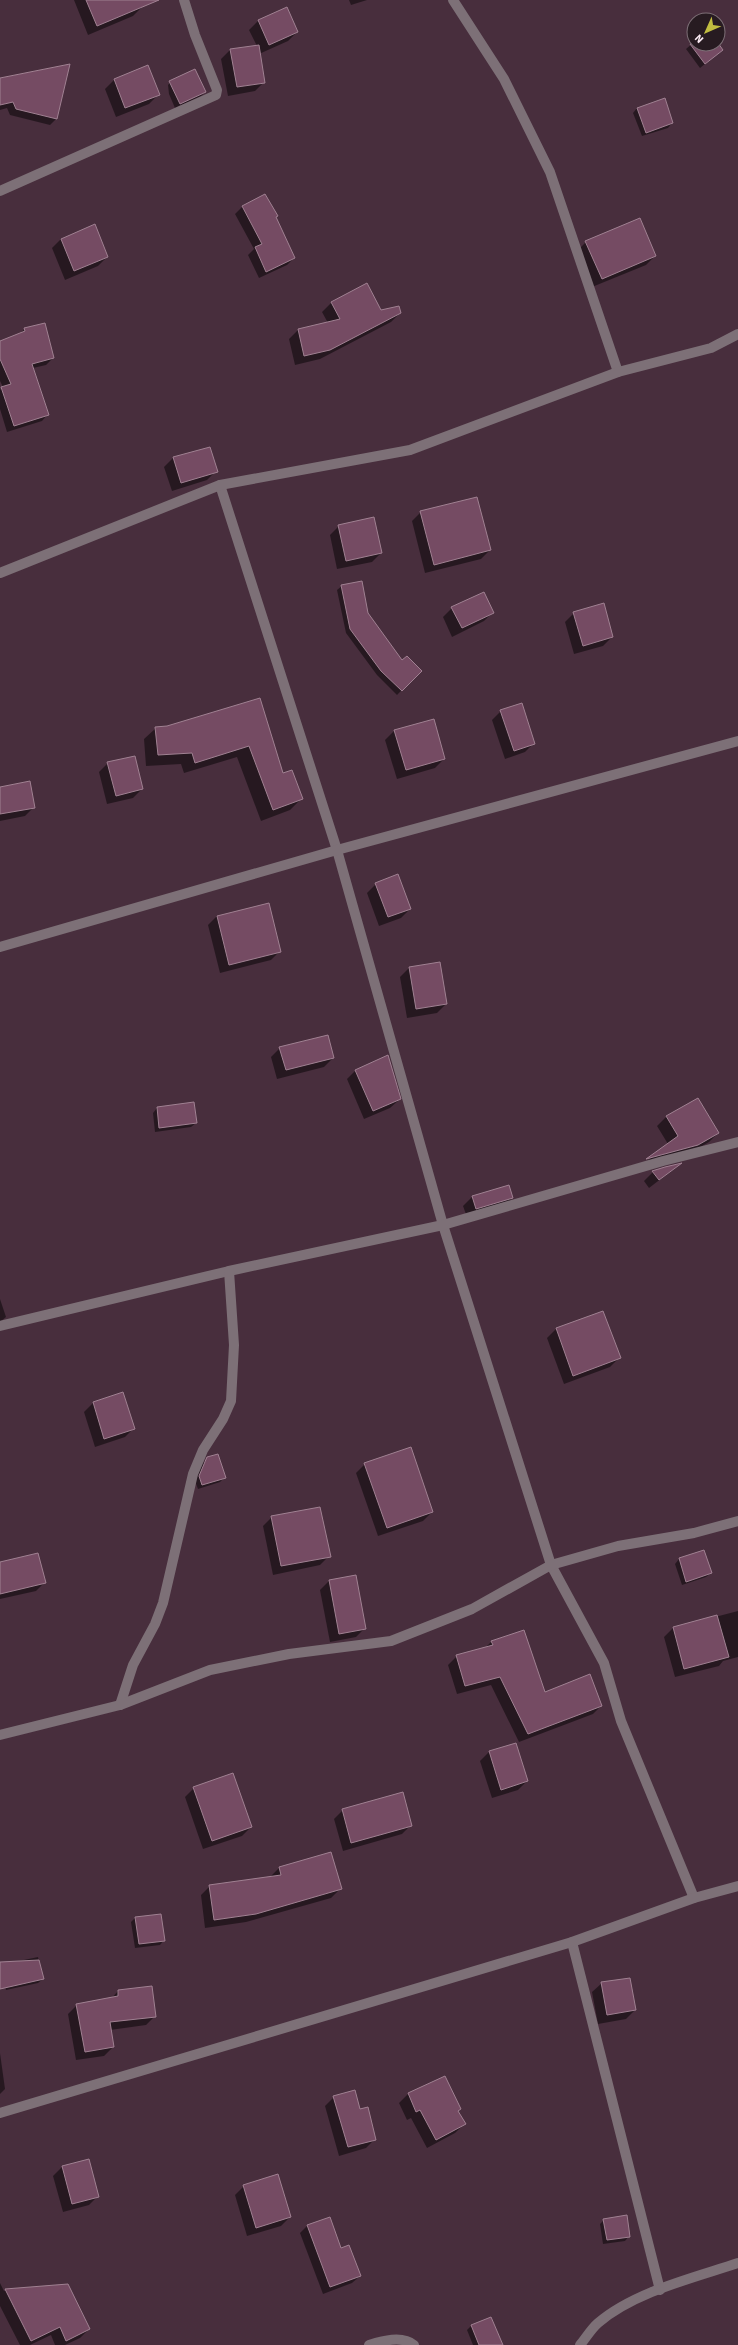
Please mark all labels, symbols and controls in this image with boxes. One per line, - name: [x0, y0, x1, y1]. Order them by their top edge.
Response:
- north arrow: [686, 12, 726, 52]
- text: N: [691, 31, 707, 47]

